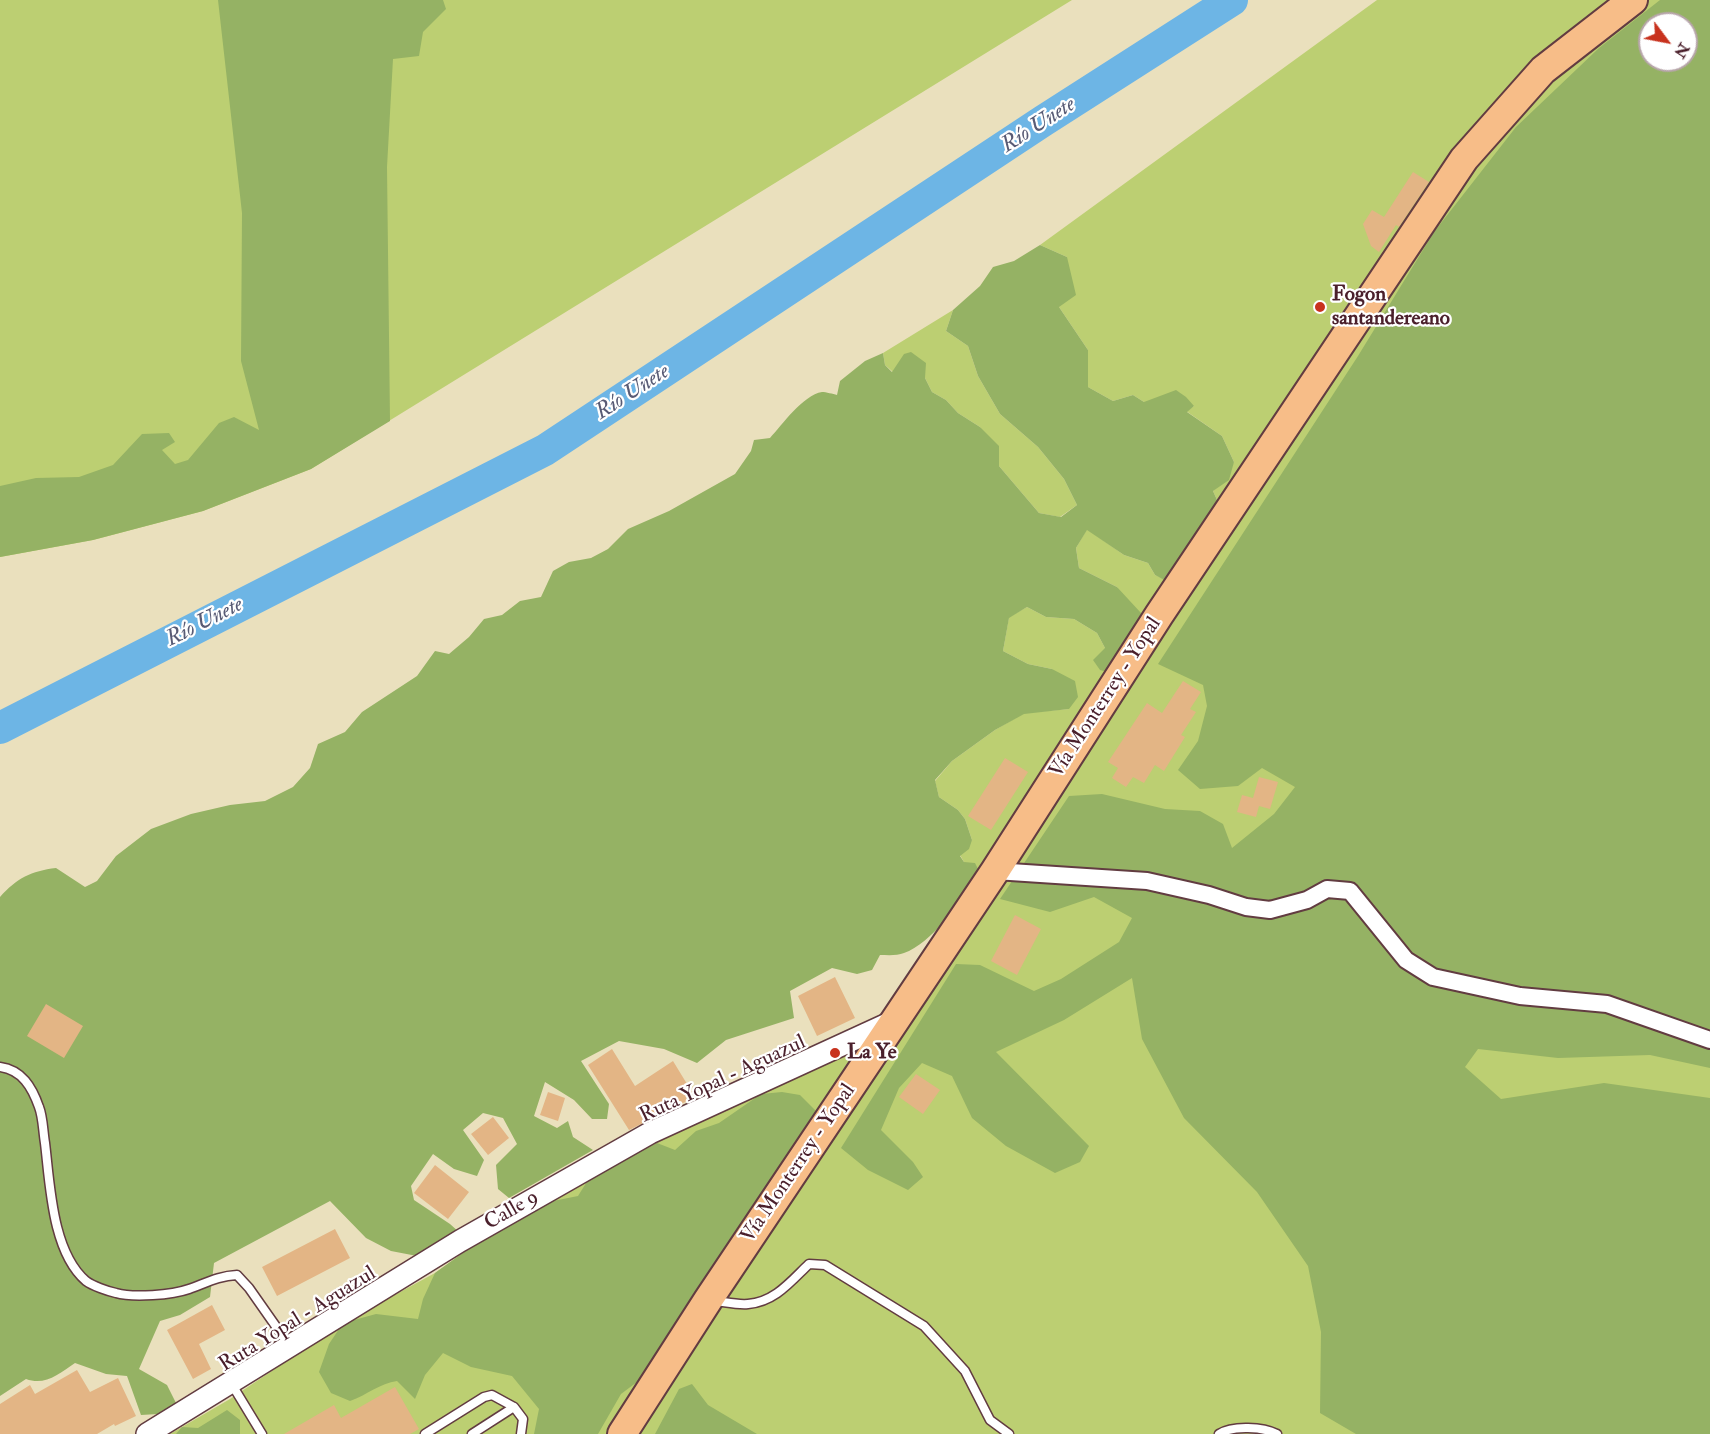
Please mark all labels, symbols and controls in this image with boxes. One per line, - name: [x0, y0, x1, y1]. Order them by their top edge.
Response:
- north arrow: [1638, 12, 1698, 72]
- text: N: [1669, 39, 1694, 62]
- water label: Río Unete: [997, 92, 1081, 160]
- place label: Fogon santandereano: [1332, 282, 1450, 332]
- marker: Fogon santandereano: [1313, 300, 1327, 314]
- water label: Río Unete: [591, 359, 675, 427]
- water label: Río Unete: [162, 592, 248, 654]
- street label: Vía Monterrey - Yopal: [1045, 613, 1167, 783]
- street label: Ruta Yopal - Aguazul: [636, 1031, 810, 1129]
- place label: La Ye: [847, 1040, 897, 1066]
- marker: La Ye: [828, 1046, 842, 1060]
- street label: Vía Monterrey - Yopal: [736, 1080, 862, 1248]
- street label: Calle 9: [480, 1185, 544, 1237]
- street label: Ruta Yopal - Aguazul: [215, 1262, 381, 1378]

